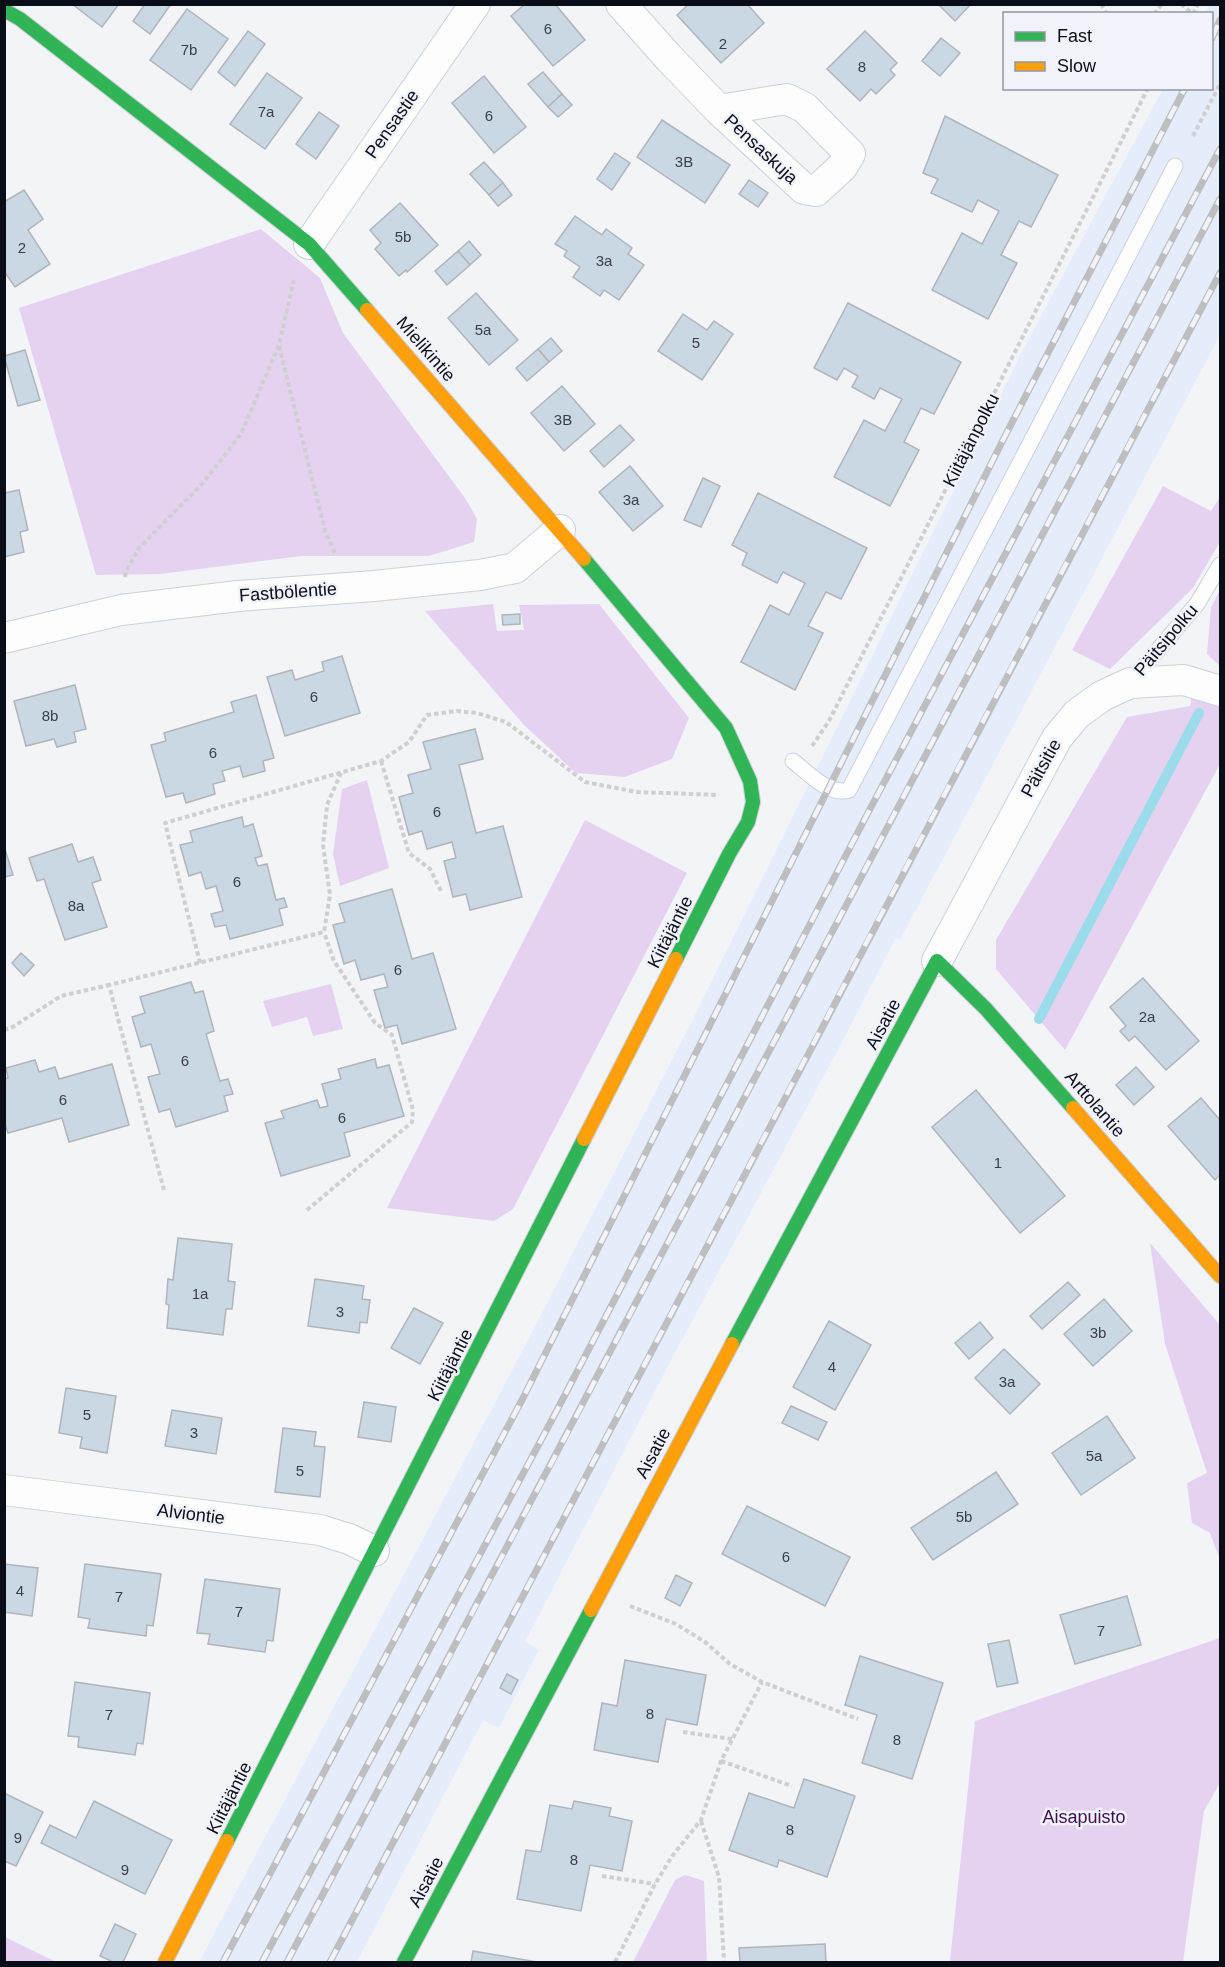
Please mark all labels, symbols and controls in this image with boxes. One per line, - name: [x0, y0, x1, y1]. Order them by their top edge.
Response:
- legend: [1003, 12, 1213, 90]
- house number: 6: [544, 20, 552, 37]
- text: Fast: [1057, 26, 1092, 46]
- house number: 2: [719, 35, 727, 52]
- house number: 7b: [181, 41, 197, 58]
- text: Slow: [1057, 56, 1097, 76]
- house number: 8: [858, 58, 866, 75]
- street label: Pensastie: [361, 86, 423, 162]
- house number: 7a: [258, 103, 275, 120]
- house number: 6: [485, 107, 493, 124]
- street label: Pensaskuja: [720, 110, 803, 189]
- house number: 3B: [675, 153, 693, 170]
- house number: 5b: [395, 228, 411, 245]
- house number: 2: [18, 239, 26, 256]
- house number: 3a: [596, 252, 613, 269]
- street label: Mielikintie: [393, 313, 459, 385]
- house number: 5a: [475, 321, 492, 338]
- house number: 5: [692, 334, 700, 351]
- street label: Kiitäjänpolku: [939, 390, 1003, 490]
- house number: 3B: [554, 411, 572, 428]
- house number: 3a: [623, 491, 640, 508]
- street label: Fastbölentie: [238, 579, 338, 605]
- street label: Päitsipolku: [1130, 600, 1202, 680]
- house number: 6: [310, 688, 318, 705]
- house number: 8b: [42, 707, 58, 724]
- street label: Päitsitie: [1017, 736, 1065, 800]
- house number: 6: [209, 744, 217, 761]
- house number: 6: [433, 803, 441, 820]
- house number: 6: [233, 873, 241, 890]
- street label: Kiitäjäntie: [643, 893, 697, 971]
- house number: 8a: [68, 897, 85, 914]
- house number: 6: [394, 961, 402, 978]
- street label: Aisatie: [861, 995, 905, 1053]
- house number: 2a: [1139, 1008, 1156, 1025]
- house number: 6: [181, 1052, 189, 1069]
- street label: Arttolantie: [1061, 1067, 1129, 1141]
- house number: 6: [59, 1091, 67, 1108]
- house number: 6: [338, 1109, 346, 1126]
- house number: 1: [994, 1154, 1002, 1171]
- house number: 1a: [192, 1285, 209, 1302]
- house number: 3: [336, 1303, 344, 1320]
- house number: 3b: [1090, 1324, 1106, 1341]
- street label: Kiitäjäntie: [423, 1326, 477, 1404]
- house number: 4: [828, 1358, 836, 1375]
- house number: 3a: [999, 1373, 1016, 1390]
- house number: 5: [83, 1406, 91, 1423]
- house number: 3: [190, 1424, 198, 1441]
- street label: Aisatie: [631, 1424, 675, 1482]
- house number: 5a: [1086, 1447, 1103, 1464]
- house number: 5: [296, 1462, 304, 1479]
- street label: Alviontie: [156, 1500, 226, 1528]
- house number: 5b: [956, 1508, 972, 1525]
- house number: 6: [782, 1548, 790, 1565]
- house number: 4: [16, 1582, 24, 1599]
- house number: 7: [115, 1588, 123, 1605]
- house number: 7: [235, 1603, 243, 1620]
- house number: 7: [1097, 1622, 1105, 1639]
- house number: 8: [646, 1705, 654, 1722]
- house number: 7: [105, 1706, 113, 1723]
- house number: 8: [893, 1731, 901, 1748]
- street label: Kiitäjäntie: [202, 1759, 256, 1837]
- park label: Aisapuisto: [1042, 1807, 1126, 1827]
- house number: 8: [786, 1821, 794, 1838]
- house number: 9: [14, 1829, 22, 1846]
- house number: 8: [570, 1851, 578, 1868]
- street label: Aisatie: [404, 1853, 448, 1911]
- house number: 9: [121, 1861, 129, 1878]

